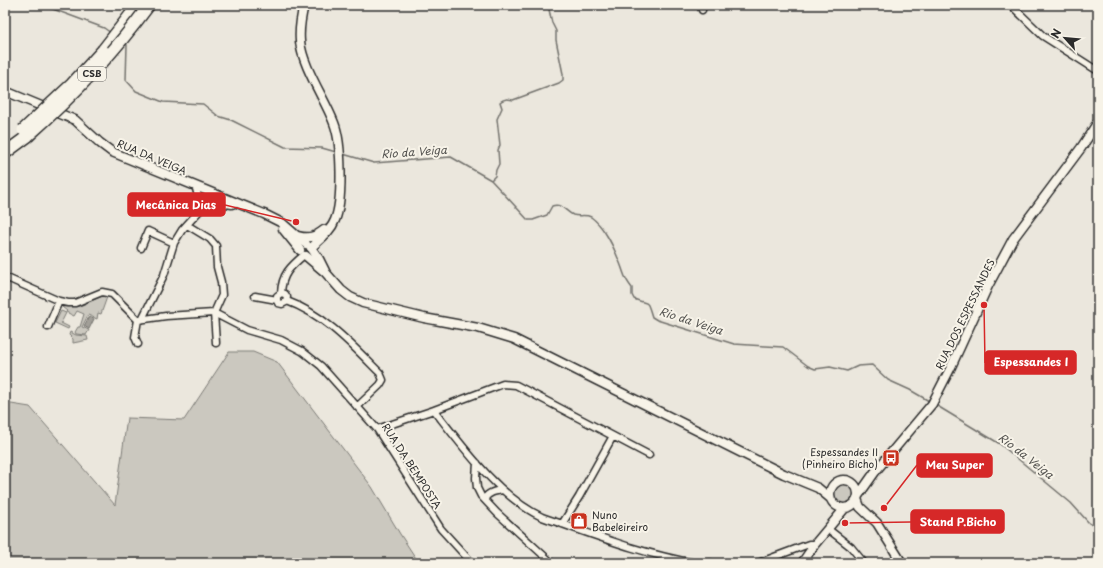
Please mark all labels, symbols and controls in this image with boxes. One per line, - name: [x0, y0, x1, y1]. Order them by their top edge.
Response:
- north arrow: [1045, 18, 1085, 58]
- text: N: [1046, 25, 1065, 41]
- road number: CSB: [78, 67, 106, 81]
- street label: RUA DA VEIGA: [115, 135, 190, 178]
- water label: Rio da Veiga: [381, 141, 448, 162]
- callout: Mecânica Dias: [128, 193, 225, 216]
- text: Mecânica Dias: [136, 196, 216, 213]
- street label: RUA DOS ESPESSANDES: [931, 256, 998, 372]
- water label: Rio da Veiga: [657, 302, 726, 339]
- callout: Espessandes I: [985, 351, 1076, 374]
- text: Espessandes I: [994, 353, 1068, 370]
- street label: RUA DA BEMPOSTA: [379, 420, 446, 512]
- water label: Rio da Veiga: [995, 429, 1058, 483]
- place label: Espessandes II (Pinheiro Bicho): [802, 444, 878, 471]
- bus stop icon: Espessandes II (Pinheiro Bicho): [881, 448, 901, 468]
- callout: Meu Super: [917, 454, 992, 477]
- text: Meu Super: [926, 456, 985, 473]
- place label: Nuno Babeleireiro: [592, 507, 649, 534]
- callout: Stand P.Bicho: [911, 510, 1004, 533]
- shop icon: Nuno Babeleireiro: [569, 511, 589, 531]
- text: Stand P.Bicho: [920, 513, 997, 530]

